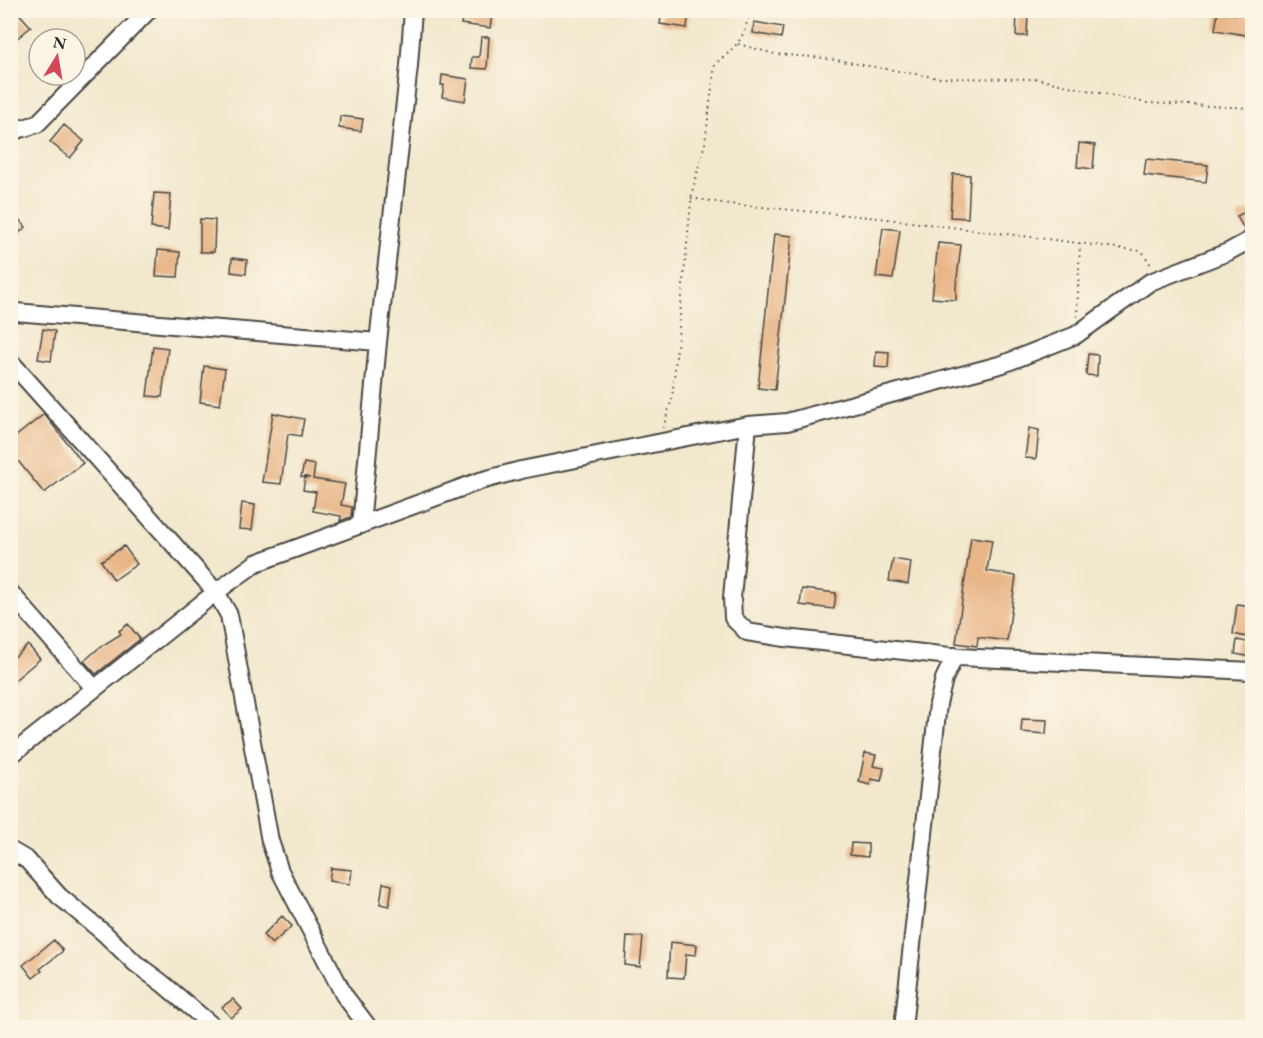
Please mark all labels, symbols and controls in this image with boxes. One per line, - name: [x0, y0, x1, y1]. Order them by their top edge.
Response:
- north arrow: [27, 27, 87, 87]
- text: N: [51, 31, 68, 54]

